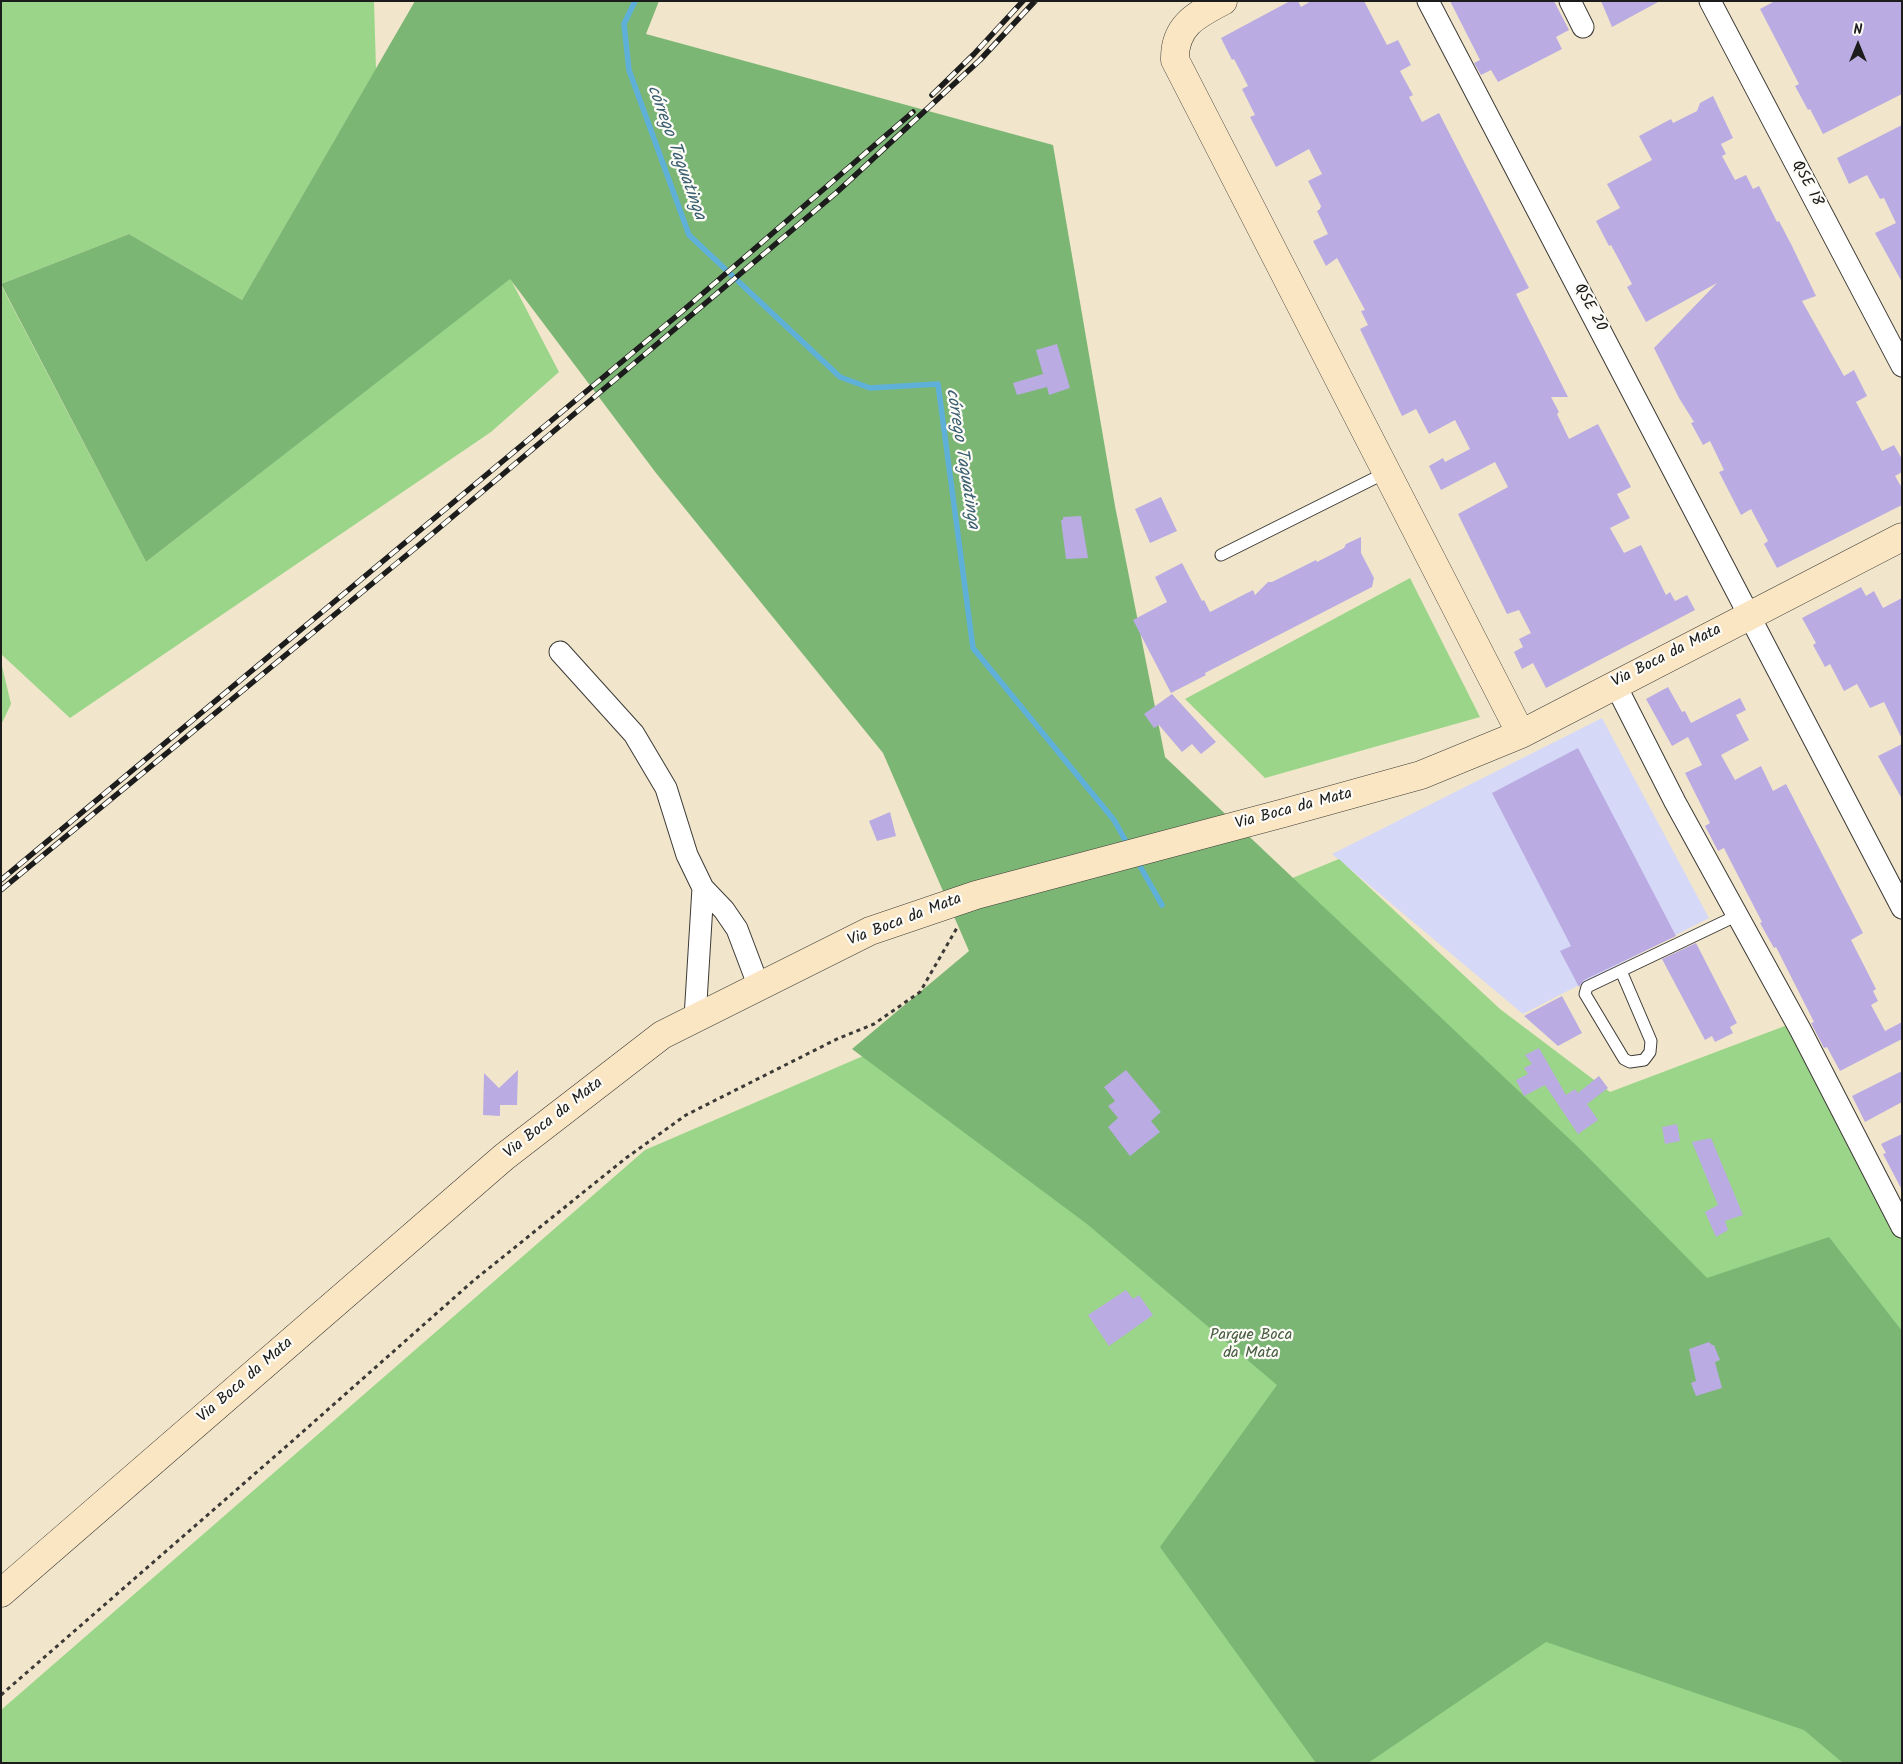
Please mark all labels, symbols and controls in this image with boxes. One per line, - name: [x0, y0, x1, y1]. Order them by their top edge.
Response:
- text: N: [1854, 19, 1862, 41]
- north arrow: [1833, 20, 1883, 70]
- water label: córrego Taguatinga: [641, 83, 709, 223]
- street label: QSE 18: [1786, 158, 1826, 210]
- street label: QSE 20: [1568, 281, 1610, 335]
- water label: córrego Taguatinga: [939, 387, 983, 531]
- street label: Via Boca da Mata: [1609, 621, 1725, 693]
- street label: Via Boca da Mata: [1233, 785, 1355, 835]
- street label: Via Boca da Mata: [845, 890, 965, 952]
- street label: Via Boca da Mata: [501, 1074, 607, 1164]
- park label: Parque Boca da Mata: [1210, 1326, 1292, 1364]
- street label: Via Boca da Mata: [194, 1334, 298, 1428]

